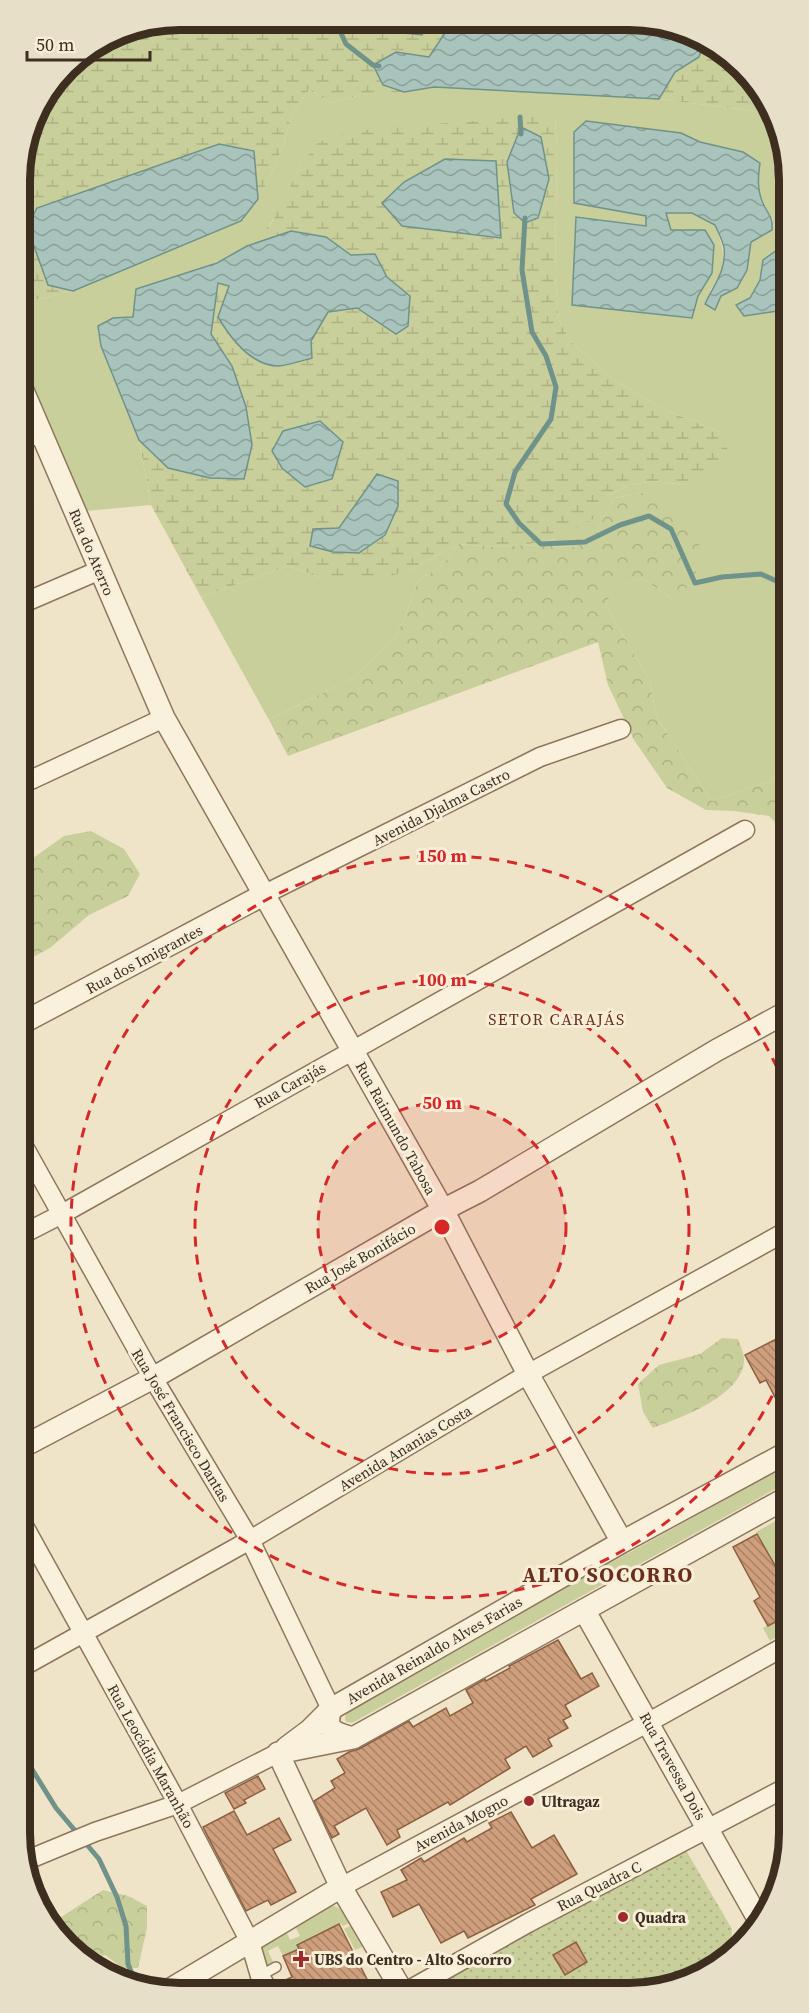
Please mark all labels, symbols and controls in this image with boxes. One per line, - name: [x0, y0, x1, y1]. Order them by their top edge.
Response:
- scale bar: [27, 24, 150, 62]
- text: 50 m: [36, 32, 74, 57]
- street label: Rua do Aterro: [64, 505, 120, 599]
- street label: Avenida Djalma Castro: [369, 763, 513, 851]
- text: 150 m: [417, 843, 467, 868]
- street label: Rua dos Imigrantes: [82, 919, 206, 999]
- text: 100 m: [417, 967, 467, 992]
- district label: SETOR CARAJÁS: [488, 1008, 626, 1030]
- street label: Rua Carajás: [251, 1057, 329, 1113]
- street label: Rua Raimundo Tabosa: [351, 1057, 442, 1199]
- text: 50 m: [422, 1090, 462, 1115]
- centre of rings: [432, 1217, 452, 1237]
- street label: Rua José Bonifácio: [301, 1218, 419, 1298]
- street label: Rua José Francisco Dantas: [127, 1344, 235, 1506]
- street label: Avenida Ananias Costa: [335, 1400, 476, 1496]
- district label: ALTO SOCORRO: [522, 1560, 694, 1589]
- street label: Avenida Reinaldo Alves Farias: [342, 1591, 526, 1709]
- street label: Rua Leocádia Maranhão: [103, 1680, 199, 1832]
- street label: Rua Travessa Dois: [635, 1708, 711, 1824]
- street label: Avenida Mogno: [410, 1789, 512, 1857]
- place label: Ultragaz: [541, 1791, 600, 1812]
- marker: Ultragaz: [522, 1794, 536, 1808]
- street label: Rua Quadra C: [553, 1856, 645, 1916]
- place label: Quadra: [635, 1907, 687, 1928]
- marker: Quadra: [616, 1910, 630, 1924]
- place label: UBS do Centro - Alto Socorro: [314, 1949, 512, 1970]
- marker: UBS do Centro - Alto Socorro: [292, 1950, 310, 1968]

